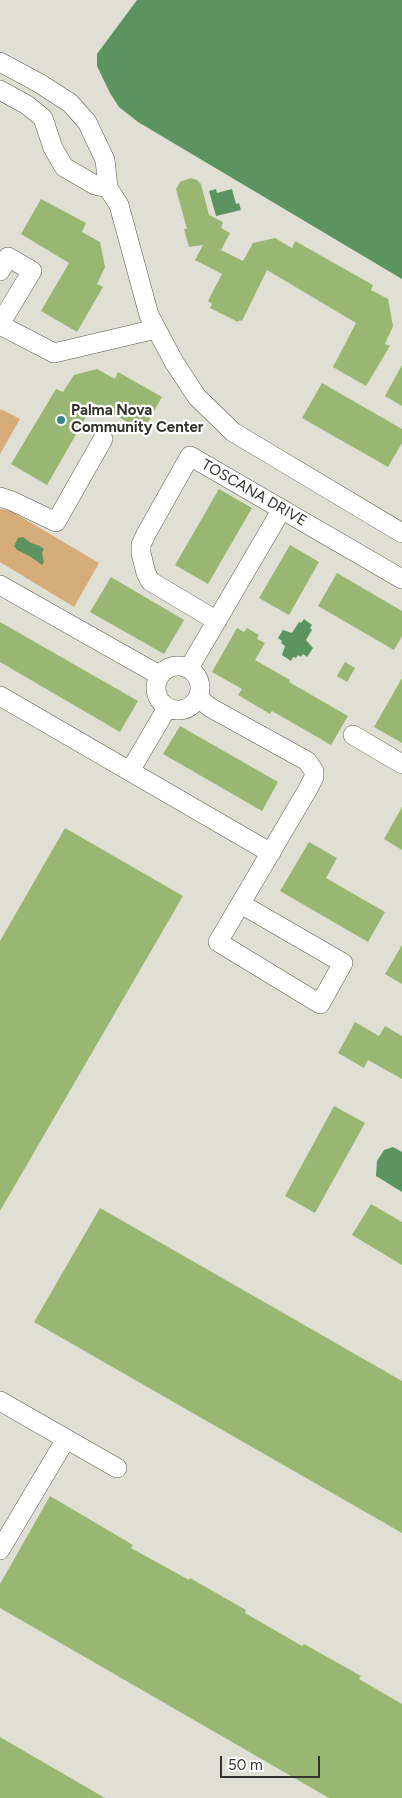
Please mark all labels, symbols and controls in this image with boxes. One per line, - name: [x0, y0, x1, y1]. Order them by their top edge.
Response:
- place label: Palma Nova Community Center: [71, 402, 204, 437]
- marker: Palma Nova Community Center: [55, 414, 67, 426]
- street label: TOSCANA DRIVE: [198, 456, 310, 530]
- scale bar: [222, 1746, 322, 1778]
- text: 50 m: [228, 1756, 263, 1774]

